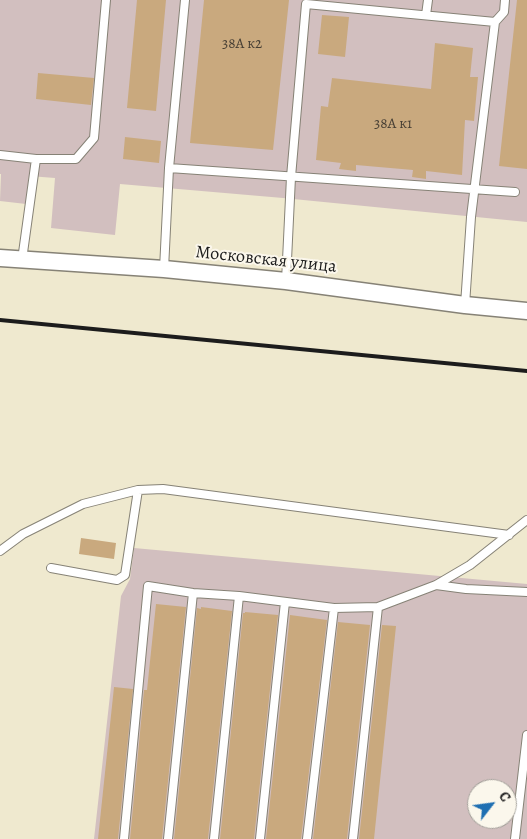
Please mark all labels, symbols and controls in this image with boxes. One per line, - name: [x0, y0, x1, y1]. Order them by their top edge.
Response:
- house number: 38А к2: [222, 35, 262, 53]
- house number: 38А к1: [374, 115, 412, 133]
- street label: Московская улица: [194, 242, 338, 278]
- north arrow: [467, 779, 517, 829]
- text: С: [494, 788, 515, 805]

